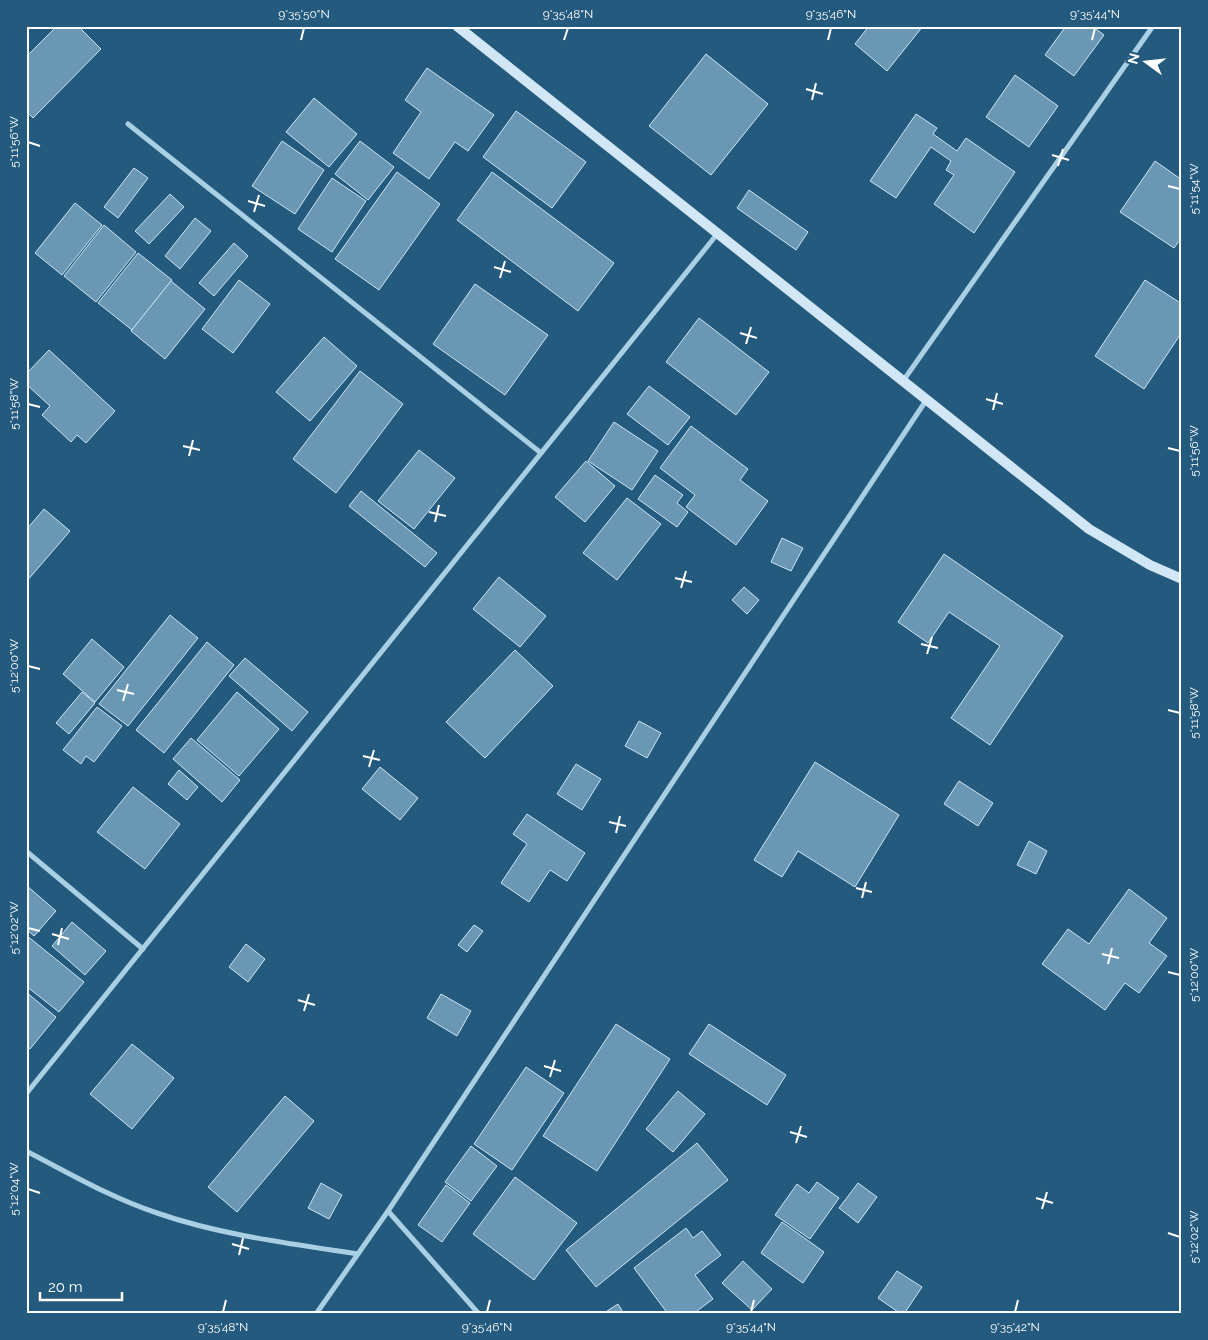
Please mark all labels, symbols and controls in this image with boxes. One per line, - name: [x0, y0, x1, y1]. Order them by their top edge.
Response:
- text: 9°35'50"N: [278, 7, 330, 21]
- text: 9°35'48"N: [543, 7, 593, 21]
- text: 9°35'46"N: [806, 7, 856, 21]
- text: 9°35'44"N: [1070, 7, 1120, 21]
- north arrow: [1120, 38, 1170, 88]
- text: N: [1124, 51, 1143, 66]
- text: 5°11'56"W: [7, 116, 21, 168]
- text: 5°11'54"W: [1187, 163, 1201, 215]
- text: 5°11'58"W: [7, 378, 21, 430]
- text: 5°11'56"W: [1187, 425, 1201, 477]
- text: 5°12'00"W: [7, 639, 21, 693]
- text: 5°11'58"W: [1187, 687, 1201, 739]
- text: 5°12'02"W: [7, 901, 21, 955]
- text: 5°12'00"W: [1187, 948, 1201, 1002]
- text: 5°12'04"W: [7, 1162, 21, 1216]
- text: 5°12'02"W: [1187, 1210, 1201, 1264]
- scale bar: [40, 1270, 122, 1302]
- text: 20 m: [48, 1278, 83, 1296]
- text: 9°35'48"N: [198, 1320, 248, 1334]
- text: 9°35'46"N: [462, 1320, 512, 1334]
- text: 9°35'44"N: [726, 1320, 776, 1334]
- text: 9°35'42"N: [990, 1320, 1040, 1334]

